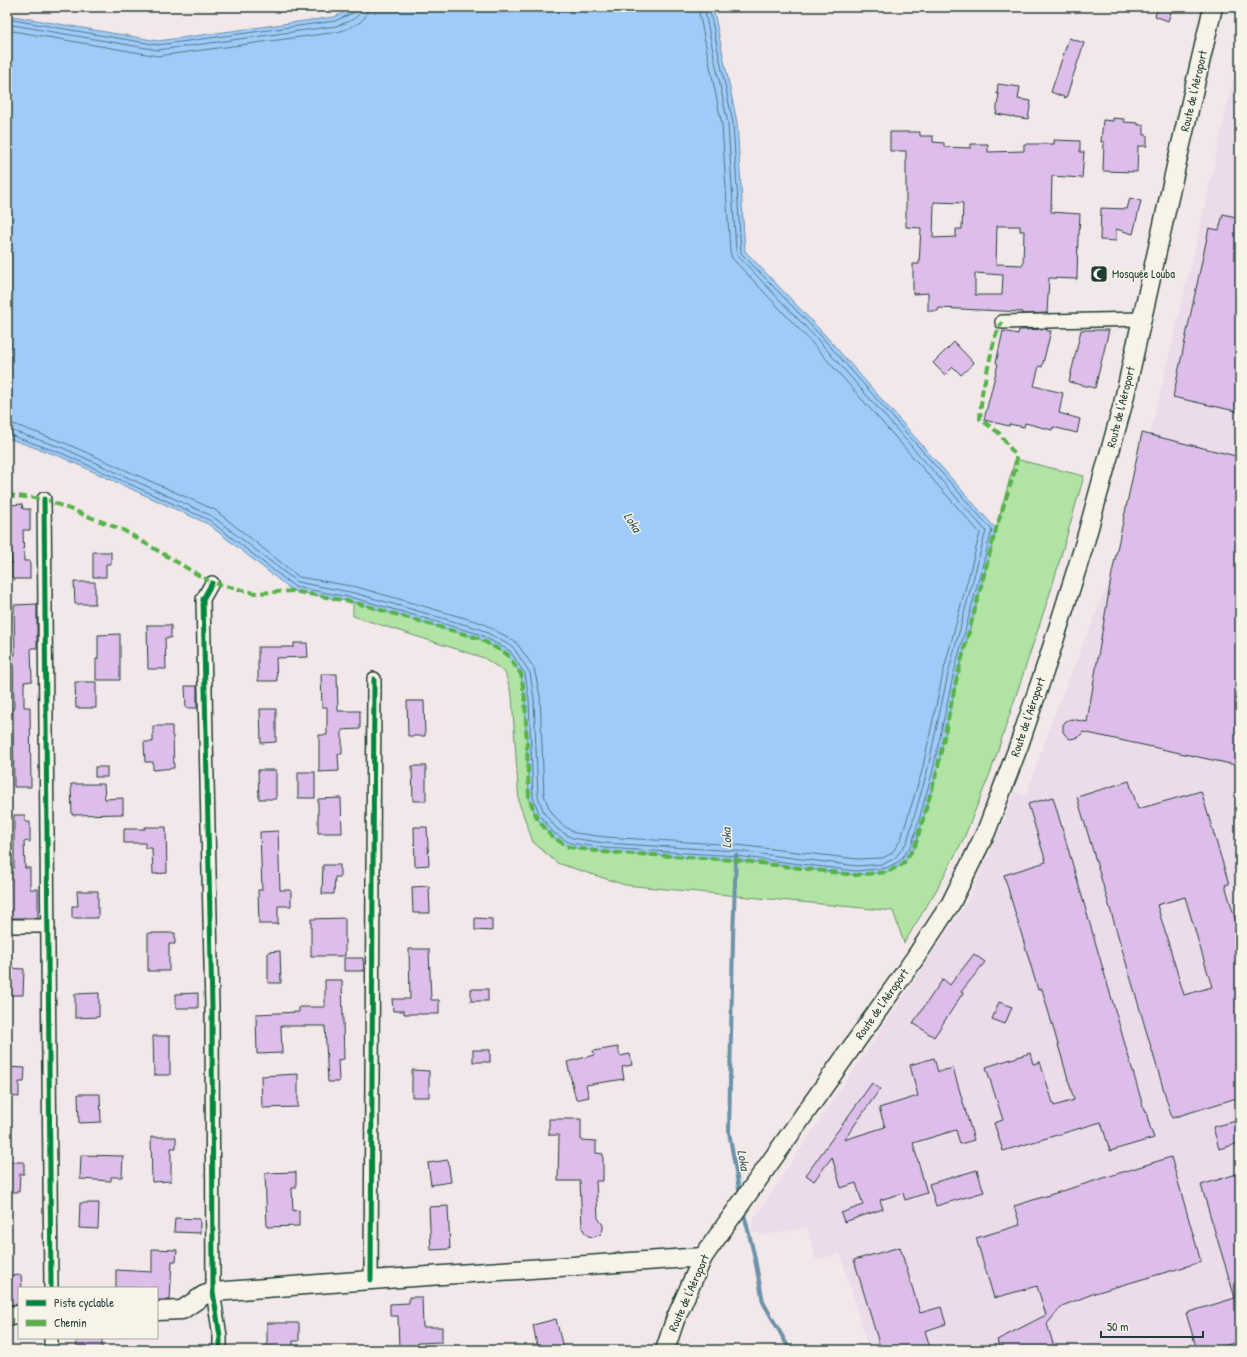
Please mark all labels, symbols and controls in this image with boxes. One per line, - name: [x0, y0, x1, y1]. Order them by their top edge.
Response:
- street label: Route de l'Aéroport: [1176, 48, 1211, 133]
- mosque icon: Mosquée Louba: [1089, 264, 1109, 284]
- place label: Mosquée Louba: [1112, 265, 1175, 282]
- street label: Route de l'Aéroport: [1102, 364, 1139, 449]
- water label: Loka: [620, 509, 647, 537]
- street label: Route de l'Aéroport: [1006, 674, 1049, 759]
- water label: Loka: [717, 826, 735, 849]
- street label: Route de l'Aéroport: [851, 964, 913, 1043]
- water label: Loka: [733, 1148, 755, 1174]
- street label: Route de l'Aéroport: [664, 1251, 714, 1334]
- legend: [18, 1287, 158, 1339]
- text: Piste cyclable: [54, 1294, 114, 1311]
- scale bar: [1101, 1313, 1203, 1339]
- text: Chemin: [54, 1314, 87, 1331]
- text: 50 m: [1107, 1318, 1128, 1335]

